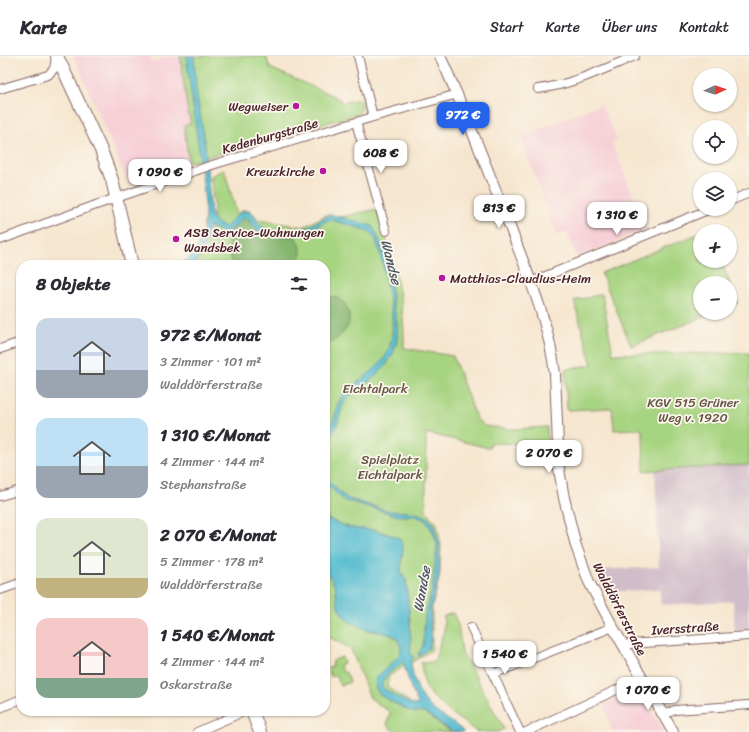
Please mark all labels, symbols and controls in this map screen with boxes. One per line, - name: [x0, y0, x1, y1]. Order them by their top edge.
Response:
- text: Karte: [20, 11, 67, 44]
- text: Start: [490, 15, 523, 40]
- text: Karte: [545, 15, 580, 40]
- text: Über uns: [602, 15, 657, 40]
- text: Kontakt: [679, 15, 729, 40]
- north arrow: [693, 68, 737, 112]
- map controls: [693, 68, 737, 320]
- place label: Wegweiser: [228, 95, 289, 118]
- marker: Wegweiser: [291, 101, 301, 111]
- pin: 972 €: [435, 102, 491, 136]
- text: 972 €: [446, 103, 480, 126]
- street label: Kedenburgstraße: [219, 111, 321, 161]
- button: locate: [693, 120, 737, 164]
- pin: 608 €: [353, 140, 409, 174]
- text: 608 €: [363, 141, 399, 164]
- pin: 1 090 €: [123, 159, 197, 193]
- text: 1 090 €: [137, 160, 183, 183]
- place label: Kreuzkirche: [246, 160, 315, 183]
- marker: Kreuzkirche: [318, 166, 328, 176]
- button: layers: [693, 172, 737, 216]
- pin: 813 €: [471, 195, 527, 229]
- text: 813 €: [483, 196, 515, 219]
- pin: 1 310 €: [580, 202, 654, 236]
- text: 1 310 €: [596, 203, 638, 226]
- place label: ASB Service-Wohnungen Wandsbek: [183, 221, 324, 259]
- button: +: [693, 224, 737, 268]
- marker: ASB Service-Wohnungen Wandsbek: [171, 234, 181, 244]
- water label: Wandse: [373, 237, 409, 289]
- place label: Matthias-Claudius-Heim: [450, 267, 591, 290]
- text: 8 Objekte: [36, 269, 110, 299]
- icon: filters: [288, 273, 310, 295]
- marker: Matthias-Claudius-Heim: [437, 273, 447, 283]
- button: −: [693, 276, 737, 320]
- text: 972 €/Monat: [160, 320, 262, 350]
- icon: home: [68, 334, 116, 382]
- text: 3 Zimmer · 101 m²: [160, 350, 261, 373]
- text: Walddörferstraße: [160, 373, 262, 396]
- park label: Eichtalpark: [342, 377, 408, 400]
- park label: KGV 515 Grüner Weg v. 1920: [647, 391, 739, 429]
- text: 1 310 €/Monat: [160, 420, 271, 450]
- icon: home: [68, 434, 116, 482]
- pin: 2 070 €: [512, 440, 586, 474]
- text: 2 070 €: [526, 441, 572, 464]
- park label: Spielplatz Eichtalpark: [357, 448, 423, 486]
- text: 4 Zimmer · 144 m²: [160, 450, 265, 473]
- text: Stephanstraße: [160, 473, 246, 496]
- text: 2 070 €/Monat: [160, 520, 277, 550]
- icon: home: [68, 534, 116, 582]
- text: 5 Zimmer · 178 m²: [160, 550, 264, 573]
- street label: Walddörferstraße: [587, 558, 653, 660]
- water label: Wandse: [406, 563, 439, 614]
- text: Walddörferstraße: [160, 573, 262, 596]
- street label: Iversstraße: [650, 614, 719, 642]
- text: 1 540 €/Monat: [160, 620, 275, 650]
- icon: home: [68, 634, 116, 682]
- pin: 1 540 €: [468, 641, 542, 675]
- text: 1 540 €: [482, 642, 528, 665]
- text: 4 Zimmer · 144 m²: [160, 650, 265, 673]
- text: Oskarstraße: [160, 673, 232, 696]
- pin: 1 070 €: [611, 677, 685, 711]
- text: 1 070 €: [626, 678, 670, 701]

